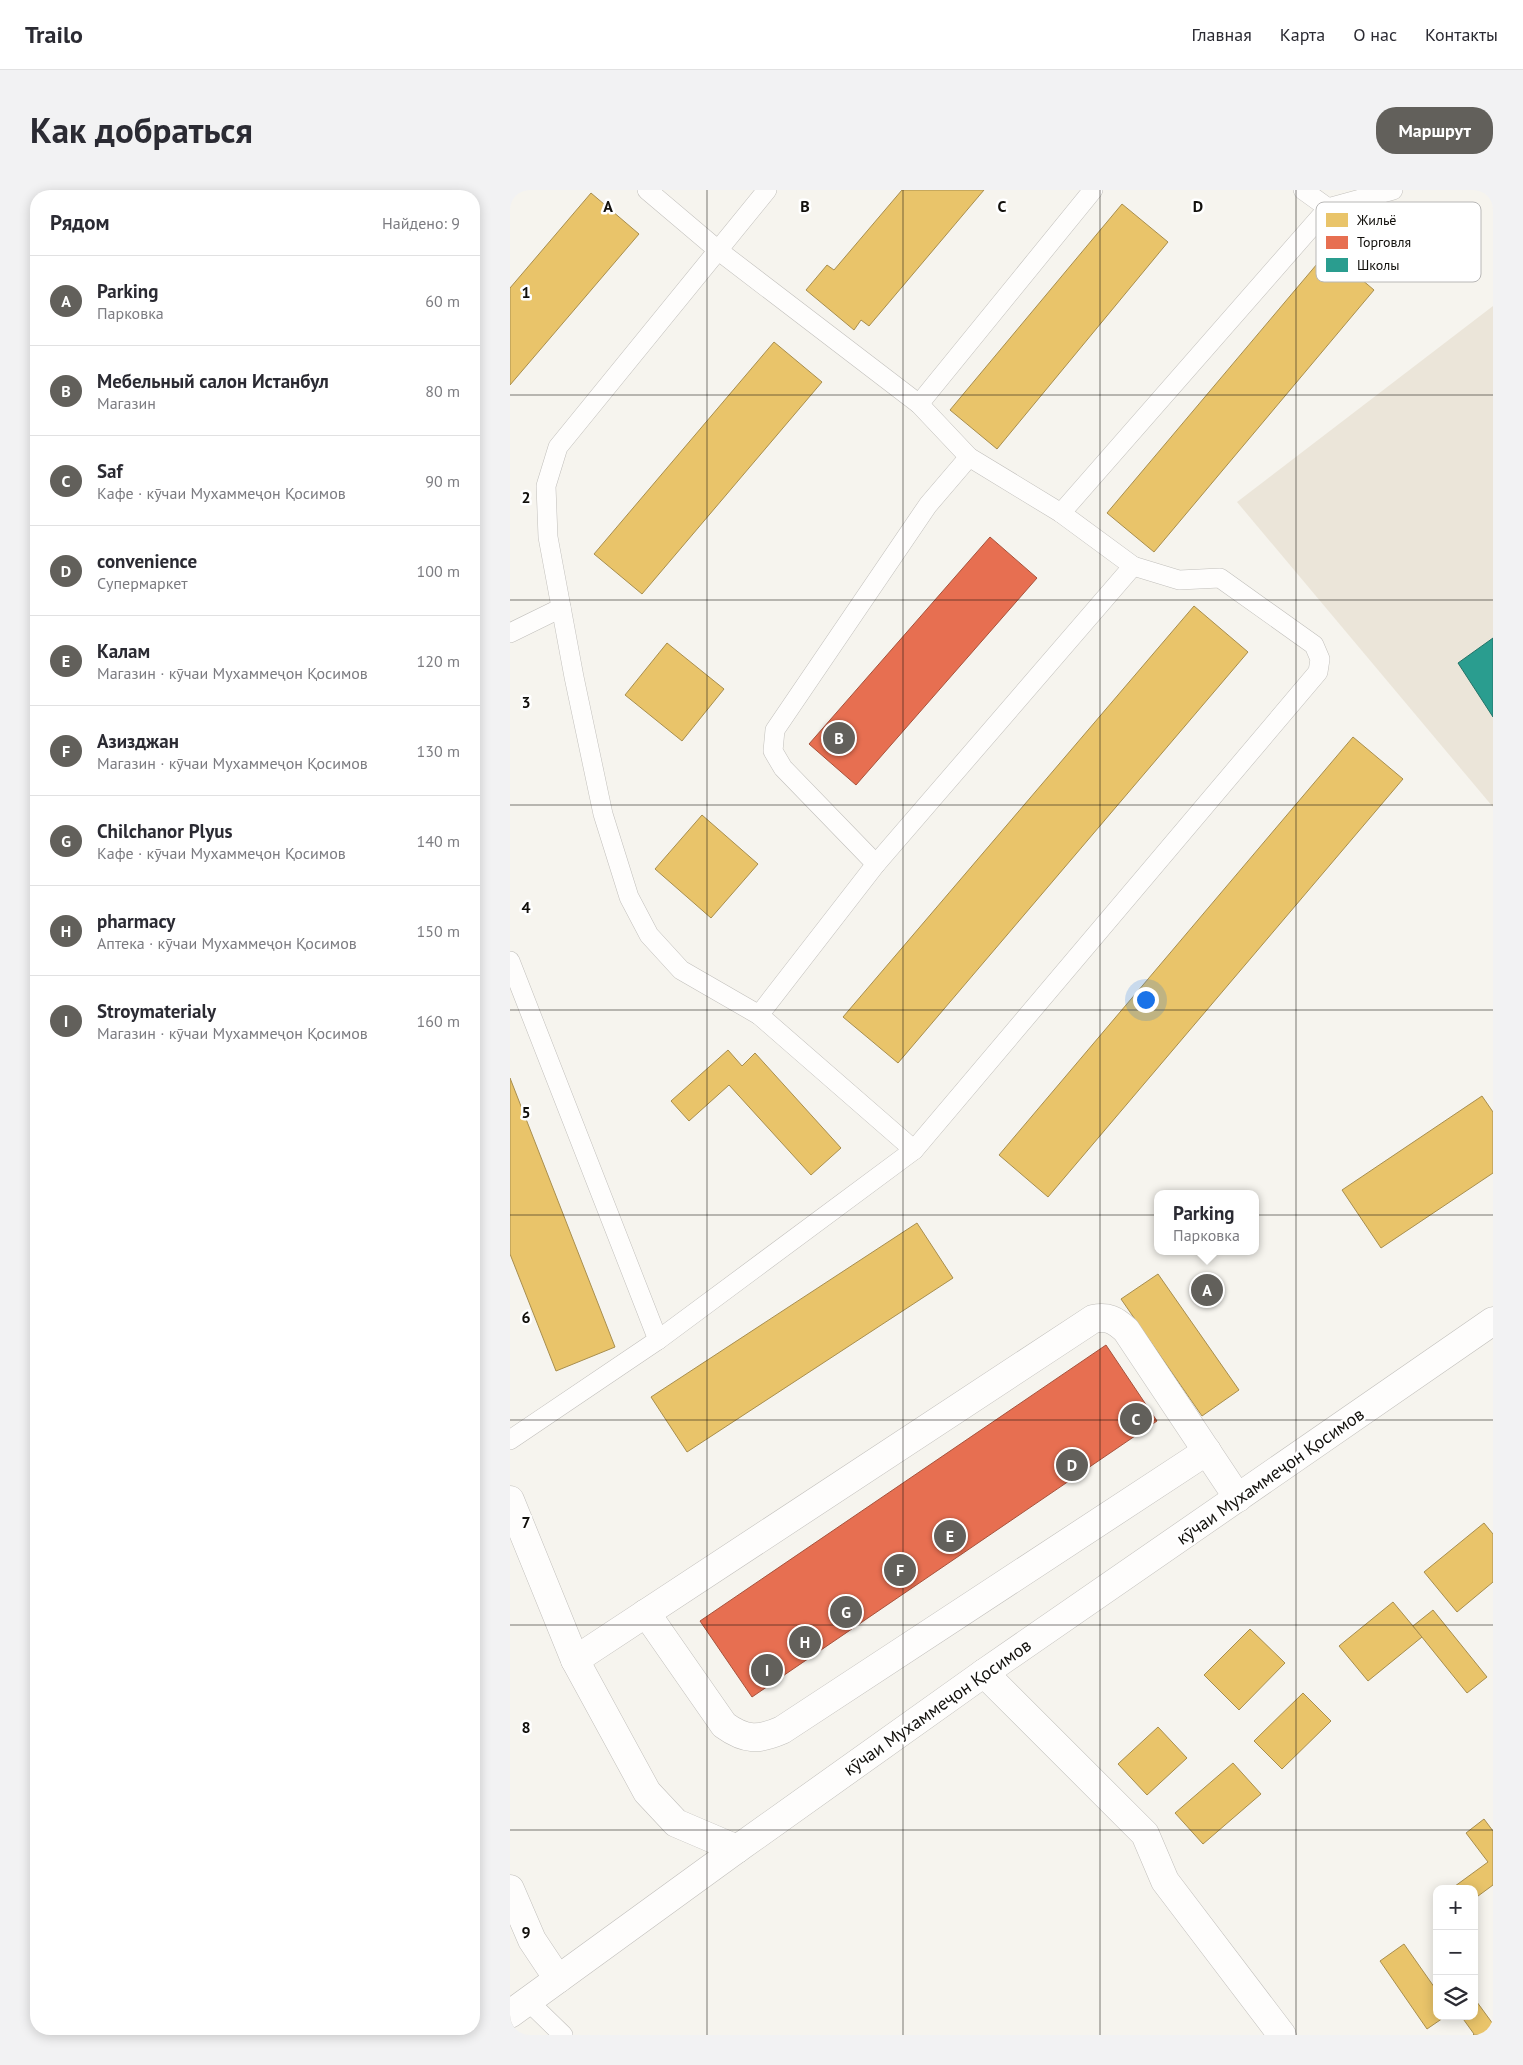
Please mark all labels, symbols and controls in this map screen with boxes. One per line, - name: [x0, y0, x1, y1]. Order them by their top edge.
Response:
- text: Trailo: [25, 19, 83, 50]
- text: Главная: [1191, 23, 1252, 46]
- text: Карта: [1280, 23, 1325, 46]
- text: О нас: [1353, 23, 1397, 46]
- text: Контакты: [1425, 23, 1498, 46]
- text: Как добраться: [30, 107, 253, 153]
- button: Маршрут: [1376, 107, 1493, 154]
- text: A: [603, 196, 613, 216]
- text: B: [800, 196, 810, 216]
- text: C: [998, 196, 1007, 216]
- text: D: [1193, 196, 1203, 216]
- legend: [1316, 202, 1481, 282]
- text: Рядом: [50, 209, 109, 236]
- text: Жильё: [1356, 211, 1396, 229]
- text: Найдено: 9: [382, 213, 460, 233]
- text: Торговля: [1357, 233, 1411, 251]
- text: Школы: [1357, 256, 1400, 274]
- text: Parking: [97, 279, 158, 303]
- text: 1: [521, 282, 531, 302]
- text: A: [61, 291, 71, 311]
- text: 60 m: [425, 291, 460, 311]
- text: Парковка: [97, 303, 164, 323]
- text: Мебельный салон Истанбул: [97, 369, 329, 393]
- text: B: [61, 381, 71, 401]
- text: 80 m: [425, 381, 460, 401]
- text: Магазин: [97, 393, 156, 413]
- text: Saf: [97, 459, 123, 483]
- text: C: [62, 471, 70, 491]
- text: 90 m: [425, 471, 460, 491]
- text: Кафе · кӯчаи Мухаммеҷон Қосимов: [97, 483, 346, 503]
- text: 2: [521, 487, 531, 507]
- text: convenience: [97, 549, 197, 573]
- text: D: [61, 561, 71, 581]
- text: 100 m: [417, 561, 460, 581]
- text: Супермаркет: [97, 573, 188, 593]
- text: Калам: [97, 639, 150, 663]
- text: E: [62, 651, 70, 671]
- text: 120 m: [417, 651, 460, 671]
- text: Магазин · кӯчаи Мухаммеҷон Қосимов: [97, 663, 368, 683]
- text: 3: [521, 692, 531, 712]
- pin: B: [823, 719, 855, 757]
- text: Азизджан: [97, 729, 179, 753]
- text: F: [62, 741, 70, 761]
- text: 130 m: [417, 741, 460, 761]
- text: Магазин · кӯчаи Мухаммеҷон Қосимов: [97, 753, 368, 773]
- text: Chilchanor Plyus: [97, 819, 233, 843]
- text: G: [61, 831, 71, 851]
- text: 140 m: [417, 831, 460, 851]
- text: Кафе · кӯчаи Мухаммеҷон Қосимов: [97, 843, 346, 863]
- text: 4: [521, 897, 531, 917]
- text: pharmacy: [97, 909, 175, 933]
- text: H: [61, 921, 71, 941]
- text: 150 m: [417, 921, 460, 941]
- text: Аптека · кӯчаи Мухаммеҷон Қосимов: [97, 933, 357, 953]
- your location: [1133, 987, 1159, 1013]
- text: Stroymaterialy: [97, 999, 216, 1023]
- text: I: [64, 1011, 68, 1031]
- text: 160 m: [417, 1011, 460, 1031]
- text: Магазин · кӯчаи Мухаммеҷон Қосимов: [97, 1023, 368, 1043]
- text: 5: [521, 1102, 531, 1122]
- popup: [1154, 1190, 1259, 1255]
- text: Parking: [1173, 1201, 1235, 1225]
- text: Парковка: [1173, 1225, 1240, 1245]
- pin: A: [1191, 1271, 1223, 1309]
- text: 6: [521, 1307, 531, 1327]
- pin: C: [1120, 1400, 1152, 1438]
- street label: кӯчаи Мухаммеҷон Қосимов: [1172, 1402, 1368, 1550]
- pin: D: [1056, 1446, 1088, 1484]
- text: 7: [521, 1512, 531, 1532]
- pin: E: [934, 1517, 966, 1555]
- pin: F: [884, 1551, 916, 1589]
- pin: G: [830, 1593, 862, 1631]
- pin: H: [789, 1623, 821, 1661]
- street label: кӯчаи Мухаммеҷон Қосимов: [839, 1633, 1035, 1781]
- pin: I: [751, 1651, 783, 1689]
- text: 8: [521, 1717, 531, 1737]
- map controls: [1433, 1885, 1478, 2020]
- button: +: [1433, 1885, 1478, 1930]
- text: 9: [521, 1922, 531, 1942]
- button: −: [1433, 1930, 1478, 1975]
- button: layers: [1433, 1975, 1478, 2020]

